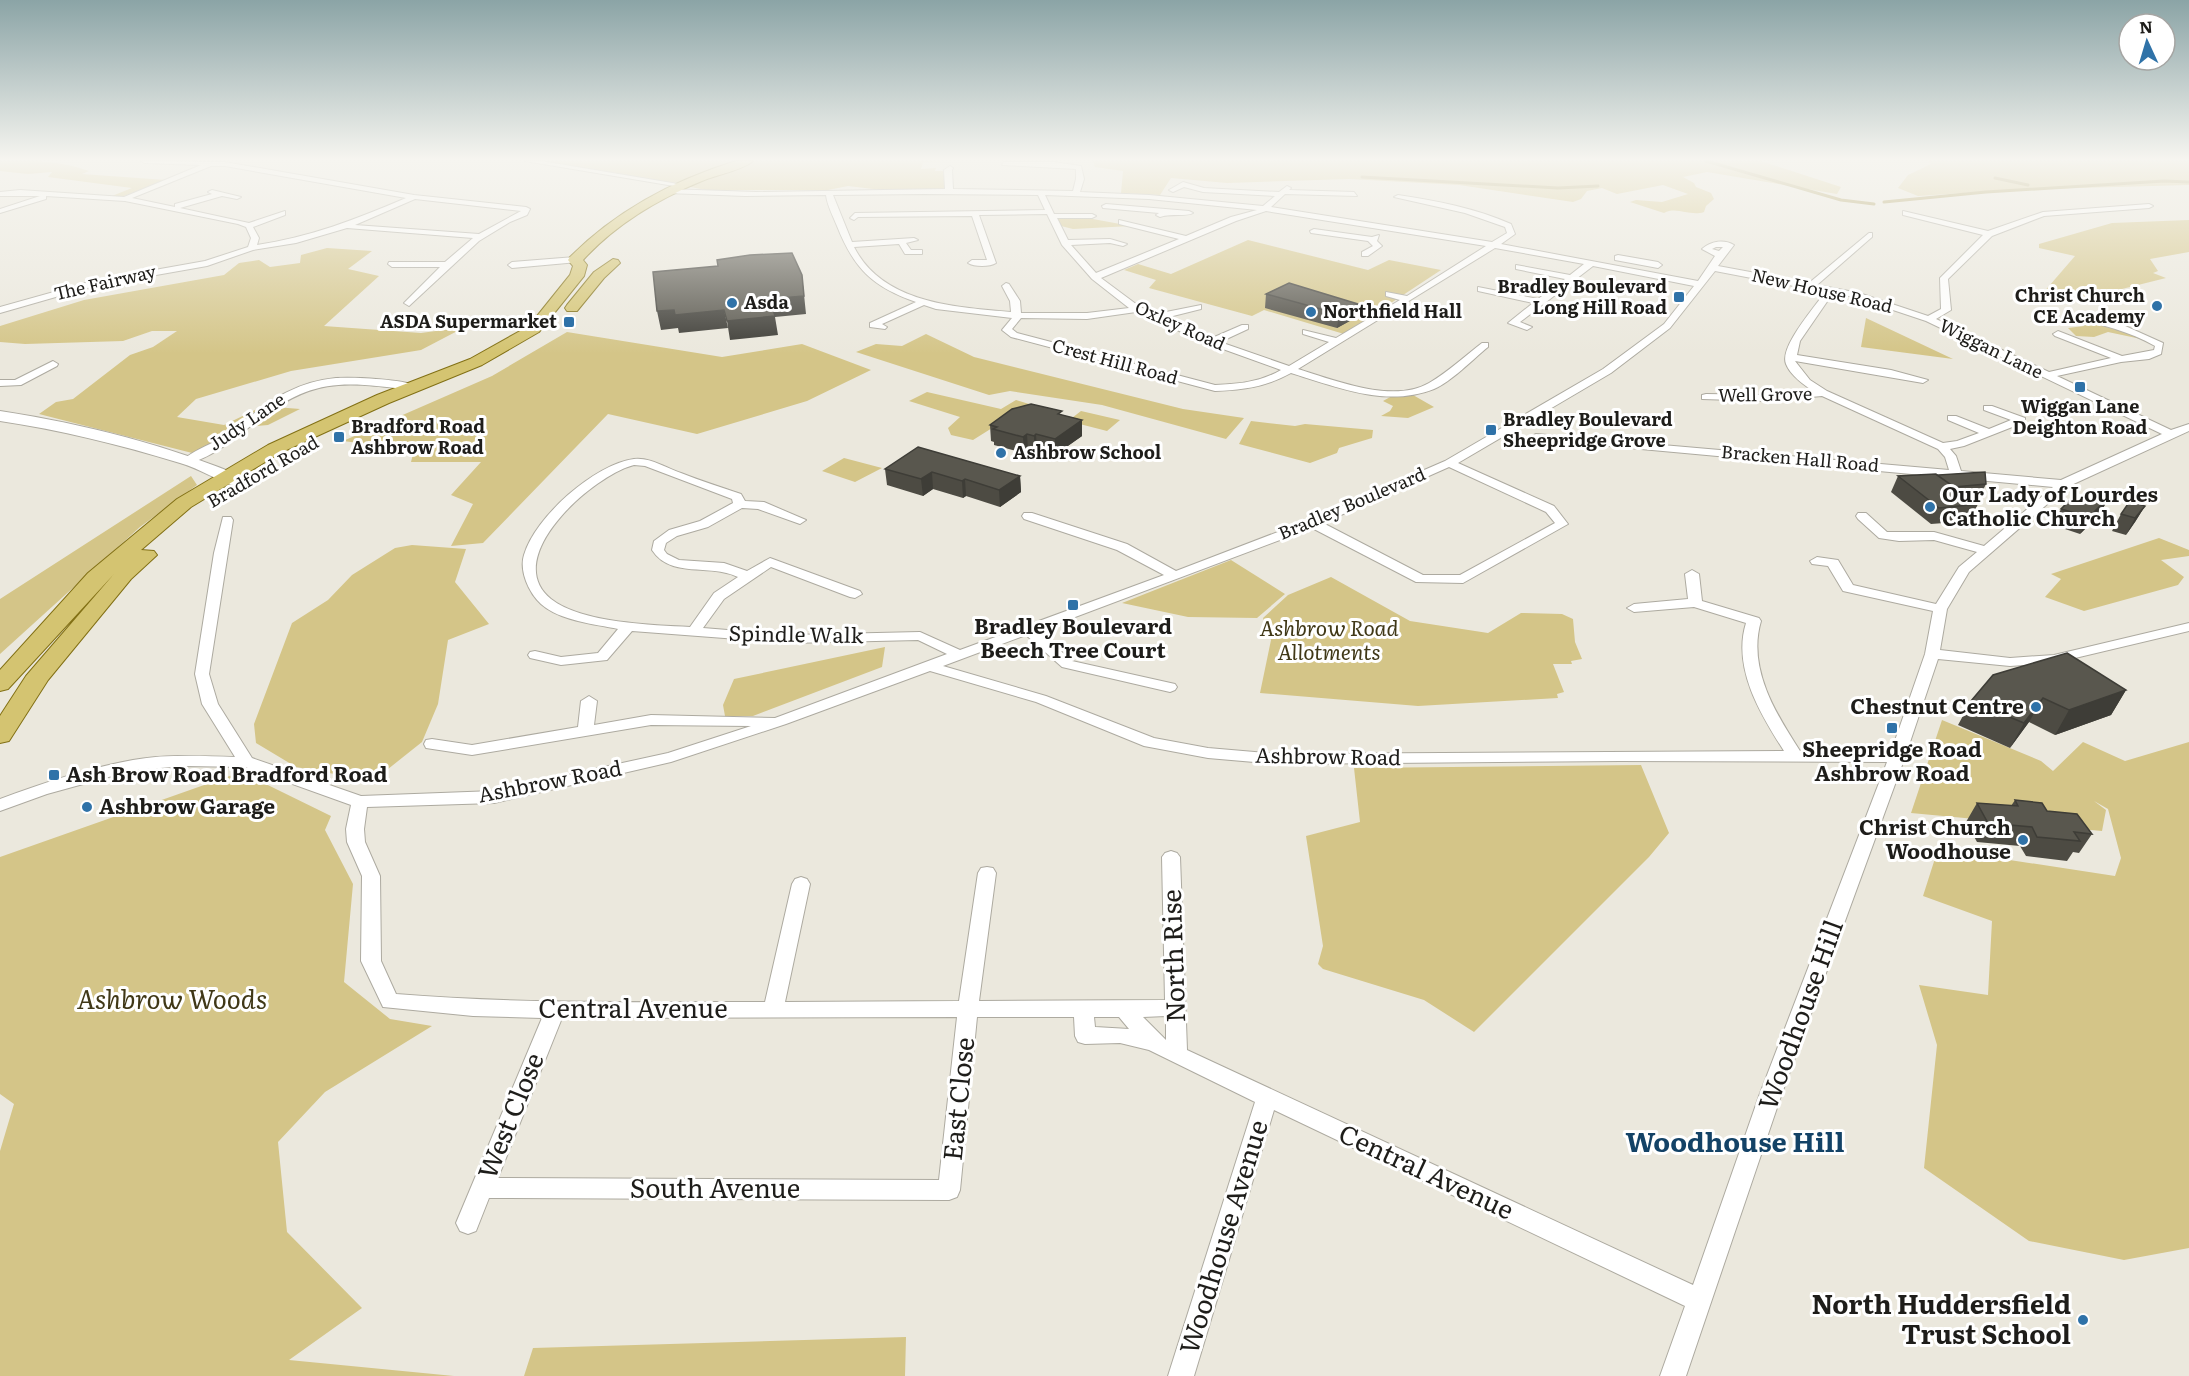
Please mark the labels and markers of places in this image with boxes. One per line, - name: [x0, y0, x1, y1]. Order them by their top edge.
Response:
- place label: Bradley Boulevard Long Hill Road: [1497, 272, 1667, 320]
- place label: Christ Church CE Academy: [2015, 281, 2145, 329]
- place label: Asda: [744, 288, 789, 315]
- marker: Bradley Boulevard Long Hill Road: [1672, 290, 1686, 304]
- marker: Asda: [725, 296, 739, 310]
- place label: Northfield Hall: [1323, 297, 1463, 324]
- marker: Christ Church CE Academy: [2150, 299, 2164, 313]
- marker: Northfield Hall: [1304, 305, 1318, 319]
- place label: ASDA Supermarket: [380, 307, 557, 334]
- marker: ASDA Supermarket: [562, 315, 576, 329]
- marker: Wiggan Lane Deighton Road: [2073, 380, 2087, 394]
- place label: Wiggan Lane Deighton Road: [2013, 392, 2148, 440]
- place label: Bradley Boulevard Sheepridge Grove: [1503, 405, 1673, 453]
- place label: Bradford Road Ashbrow Road: [351, 412, 485, 460]
- marker: Bradley Boulevard Sheepridge Grove: [1484, 423, 1498, 437]
- marker: Bradford Road Ashbrow Road: [332, 430, 346, 444]
- place label: Ashbrow School: [1013, 438, 1162, 465]
- marker: Ashbrow School: [994, 446, 1008, 460]
- place label: Our Lady of Lourdes Catholic Church: [1942, 477, 2158, 532]
- marker: Our Lady of Lourdes Catholic Church: [1923, 500, 1937, 514]
- marker: Bradley Boulevard Beech Tree Court: [1066, 598, 1080, 612]
- place label: Bradley Boulevard Beech Tree Court: [974, 609, 1172, 664]
- place label: Chestnut Centre: [1850, 689, 2024, 720]
- marker: Chestnut Centre: [2029, 700, 2043, 714]
- marker: Sheepridge Road Ashbrow Road: [1885, 721, 1899, 735]
- place label: Sheepridge Road Ashbrow Road: [1802, 732, 1982, 787]
- place label: Ash Brow Road Bradford Road: [66, 757, 388, 788]
- marker: Ash Brow Road Bradford Road: [47, 768, 61, 782]
- place label: Ashbrow Garage: [99, 789, 275, 820]
- marker: Ashbrow Garage: [80, 800, 94, 814]
- place label: Christ Church Woodhouse: [1859, 810, 2011, 865]
- marker: Christ Church Woodhouse: [2016, 833, 2030, 847]
- place label: North Huddersfield Trust School: [1812, 1283, 2071, 1352]
- marker: North Huddersfield Trust School: [2076, 1313, 2090, 1327]

